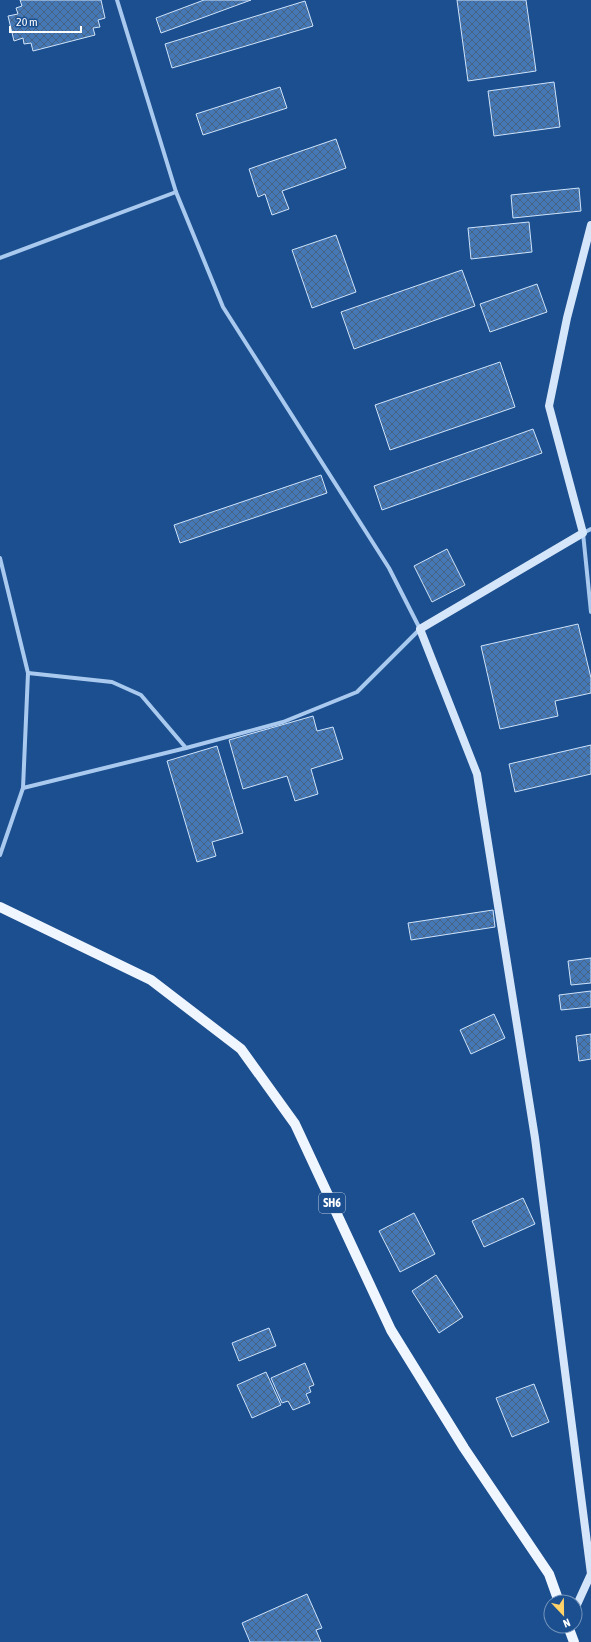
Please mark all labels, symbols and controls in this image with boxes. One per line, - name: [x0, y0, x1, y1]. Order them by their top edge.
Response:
- scale bar: [10, 8, 81, 34]
- text: 20 m: [16, 15, 38, 29]
- road number: SH6: [319, 1193, 345, 1213]
- north arrow: [543, 1594, 583, 1634]
- text: N: [561, 1616, 572, 1630]

